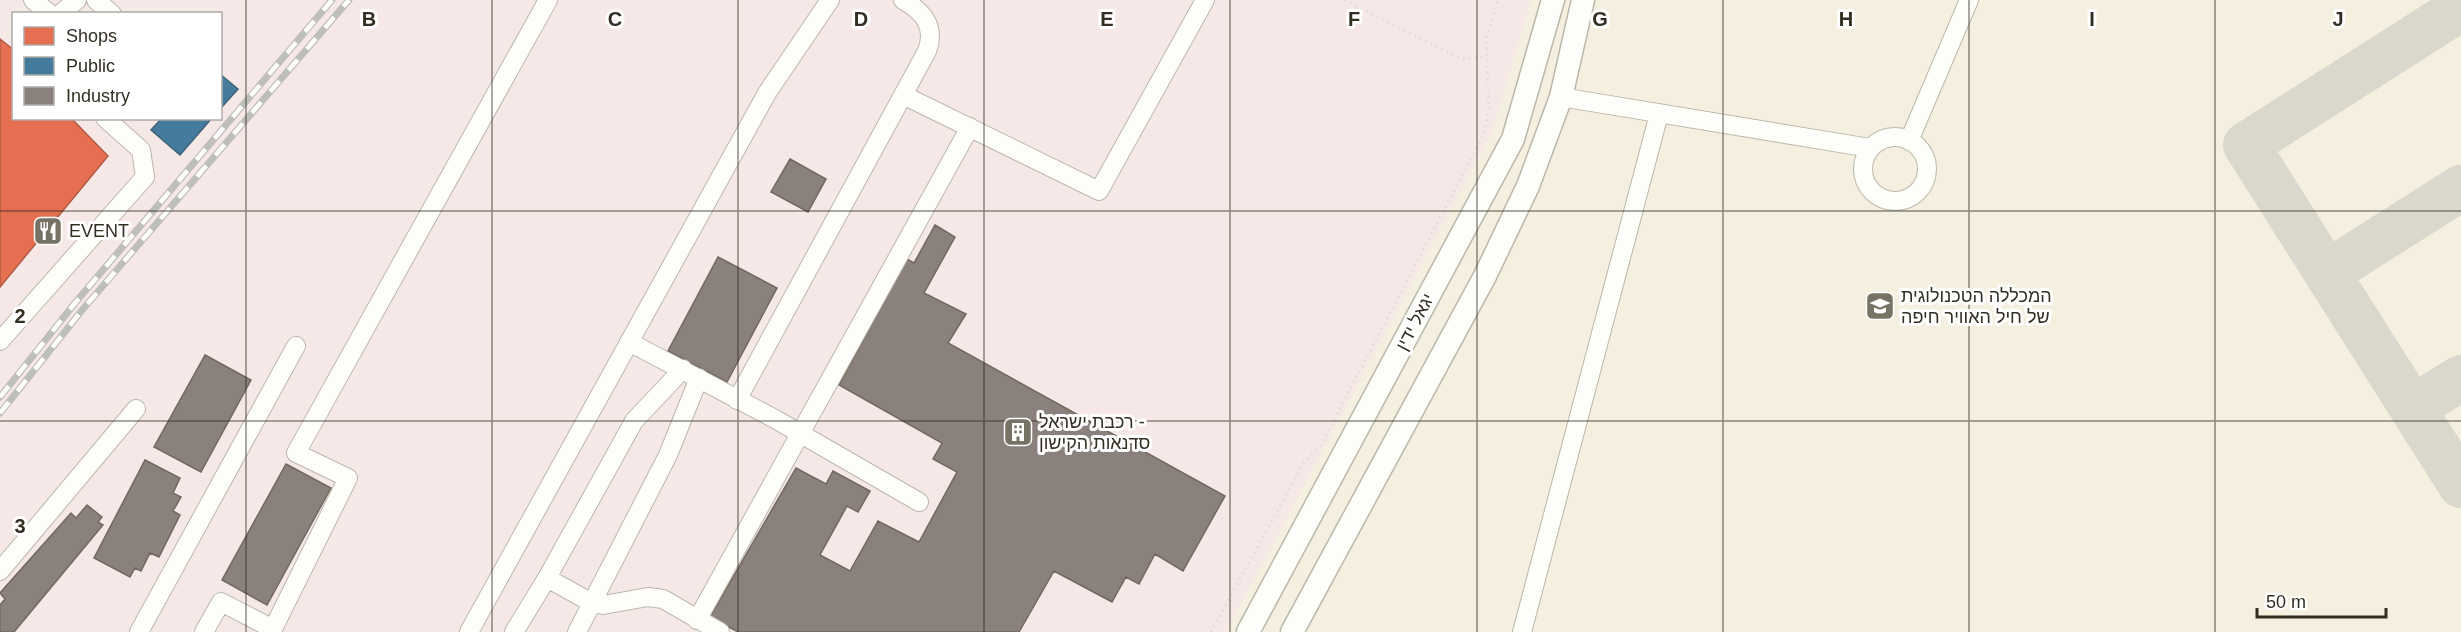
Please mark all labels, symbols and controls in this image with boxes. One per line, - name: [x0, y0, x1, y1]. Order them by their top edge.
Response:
- text: B: [362, 8, 376, 30]
- text: C: [608, 8, 622, 30]
- text: D: [854, 8, 868, 30]
- text: E: [1100, 8, 1114, 30]
- text: F: [1348, 8, 1360, 30]
- text: G: [1592, 8, 1608, 30]
- text: H: [1839, 8, 1853, 30]
- text: I: [2089, 8, 2095, 30]
- text: J: [2332, 8, 2344, 30]
- legend: [12, 12, 222, 120]
- text: Shops: [66, 26, 117, 46]
- text: Public: [66, 56, 115, 76]
- text: Industry: [66, 86, 130, 106]
- restaurant icon: EVENT: [32, 215, 64, 247]
- place label: EVENT: [69, 221, 129, 241]
- place label: המכללה הטכנולוגית של חיל האוויר חיפה: [1901, 286, 2052, 327]
- street label: יגאל ידין: [1392, 290, 1438, 354]
- school or university icon: המכללה הטכנולוגית של חיל האוויר חיפה: [1864, 290, 1896, 322]
- text: 2: [14, 305, 26, 327]
- place label: רכבת ישראל - סדנאות הקישון: [1039, 412, 1150, 453]
- building icon: רכבת ישראל - סדנאות הקישון: [1002, 416, 1034, 448]
- text: 3: [14, 515, 26, 537]
- scale bar: [2257, 581, 2386, 619]
- text: 50 m: [2266, 592, 2306, 612]

